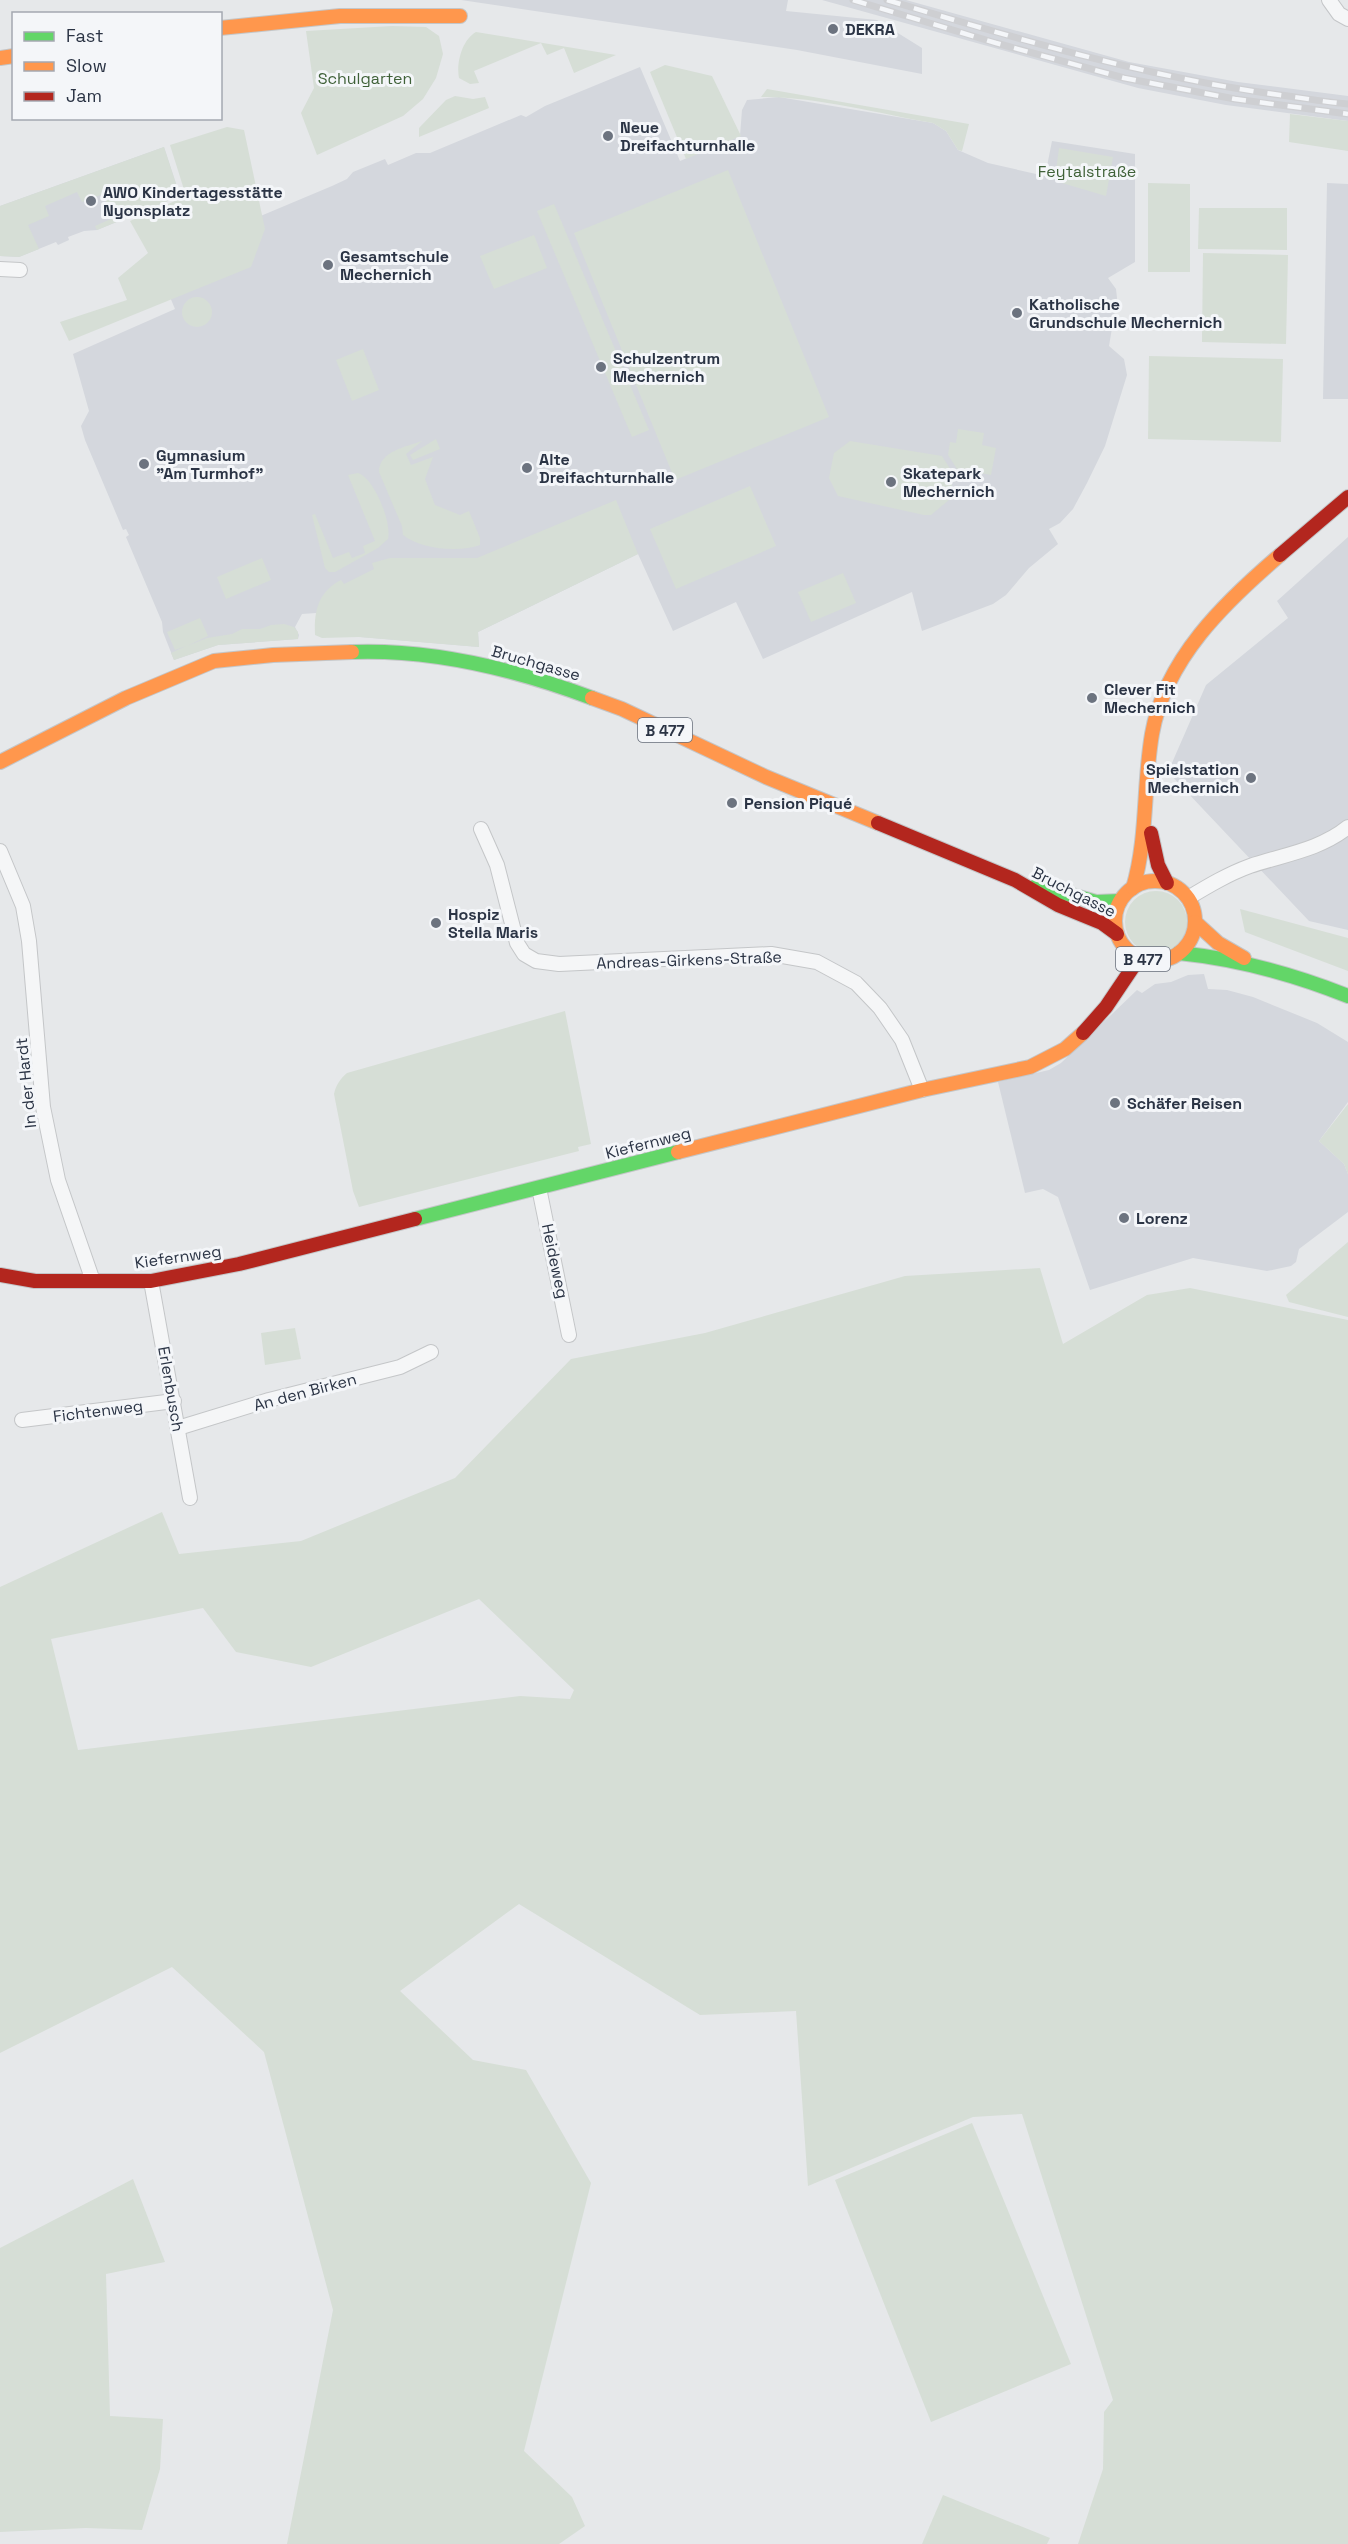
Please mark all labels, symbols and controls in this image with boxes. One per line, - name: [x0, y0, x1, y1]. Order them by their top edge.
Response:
- legend: [12, 12, 222, 120]
- place label: DEKRA: [845, 19, 895, 40]
- marker: DEKRA: [826, 22, 840, 36]
- text: Fast: [66, 24, 103, 47]
- text: Slow: [66, 54, 107, 77]
- park label: Schulgarten: [318, 68, 412, 89]
- text: Jam: [66, 84, 102, 107]
- place label: Neue Dreifachturnhalle: [620, 117, 755, 156]
- marker: Neue Dreifachturnhalle: [601, 129, 615, 143]
- park label: Feytalstraße: [1038, 161, 1136, 182]
- place label: AWO Kindertagesstätte Nyonsplatz: [103, 182, 283, 221]
- marker: AWO Kindertagesstätte Nyonsplatz: [84, 194, 98, 208]
- place label: Gesamtschule Mechernich: [340, 246, 449, 285]
- marker: Gesamtschule Mechernich: [321, 258, 335, 272]
- place label: Katholische Grundschule Mechernich: [1029, 294, 1222, 333]
- marker: Katholische Grundschule Mechernich: [1010, 306, 1024, 320]
- place label: Schulzentrum Mechernich: [613, 348, 720, 387]
- marker: Schulzentrum Mechernich: [594, 360, 608, 374]
- place label: Gymnasium "Am Turmhof": [156, 445, 263, 484]
- place label: Alte Dreifachturnhalle: [539, 449, 674, 488]
- marker: Gymnasium "Am Turmhof": [137, 457, 151, 471]
- marker: Alte Dreifachturnhalle: [520, 461, 534, 475]
- place label: Skatepark Mechernich: [903, 463, 995, 502]
- marker: Skatepark Mechernich: [884, 475, 898, 489]
- street label: Bruchgasse: [489, 640, 583, 686]
- place label: Clever Fit Mechernich: [1104, 679, 1196, 718]
- marker: Clever Fit Mechernich: [1085, 691, 1099, 705]
- road number: B 477: [638, 718, 692, 742]
- place label: Spielstation Mechernich: [1146, 759, 1239, 798]
- marker: Spielstation Mechernich: [1244, 771, 1258, 785]
- place label: Pension Piqué: [744, 793, 852, 814]
- marker: Pension Piqué: [725, 796, 739, 810]
- street label: Bruchgasse: [1028, 862, 1120, 922]
- place label: Hospiz Stella Maris: [448, 904, 538, 943]
- marker: Hospiz Stella Maris: [429, 916, 443, 930]
- street label: Andreas-Girkens-Straße: [596, 946, 782, 974]
- road number: B 477: [1116, 947, 1170, 971]
- street label: In der Hardt: [11, 1037, 41, 1129]
- place label: Schäfer Reisen: [1127, 1093, 1242, 1114]
- marker: Schäfer Reisen: [1108, 1096, 1122, 1110]
- street label: Kiefernweg: [603, 1122, 693, 1164]
- place label: Lorenz: [1136, 1208, 1188, 1229]
- marker: Lorenz: [1117, 1211, 1131, 1225]
- street label: Heideweg: [537, 1222, 573, 1300]
- street label: Kiefernweg: [133, 1241, 223, 1273]
- street label: Erlenbusch: [153, 1345, 189, 1433]
- street label: An den Birken: [251, 1368, 359, 1416]
- street label: Fichtenweg: [52, 1395, 144, 1427]

